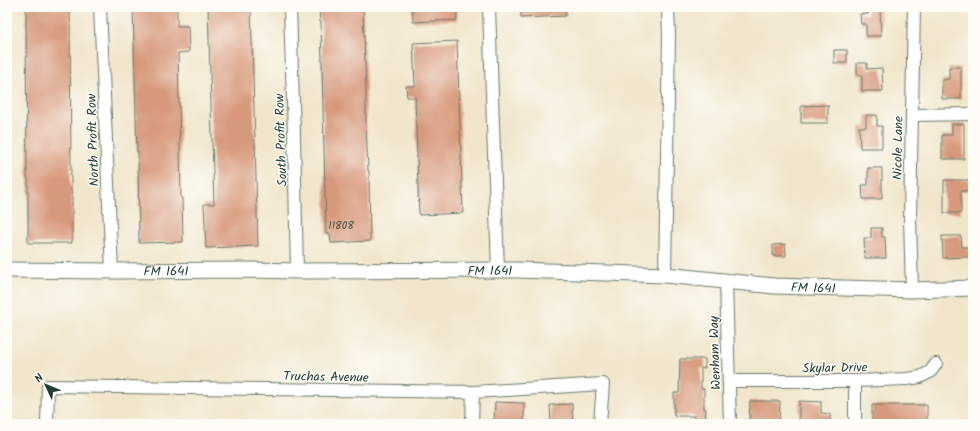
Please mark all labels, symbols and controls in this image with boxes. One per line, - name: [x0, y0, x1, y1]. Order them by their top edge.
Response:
- street label: North Profit Row: [81, 93, 106, 187]
- street label: South Profit Row: [269, 93, 294, 187]
- street label: Nicole Lane: [887, 116, 910, 180]
- house number: 11808: [328, 217, 354, 235]
- street label: FM 1641: [143, 261, 189, 283]
- street label: FM 1641: [467, 261, 512, 282]
- street label: FM 1641: [791, 277, 836, 300]
- street label: Wenham Way: [704, 315, 727, 390]
- street label: Skylar Drive: [802, 357, 868, 380]
- north arrow: [26, 365, 66, 405]
- street label: Truchas Avenue: [283, 366, 369, 389]
- text: N: [31, 370, 48, 388]

